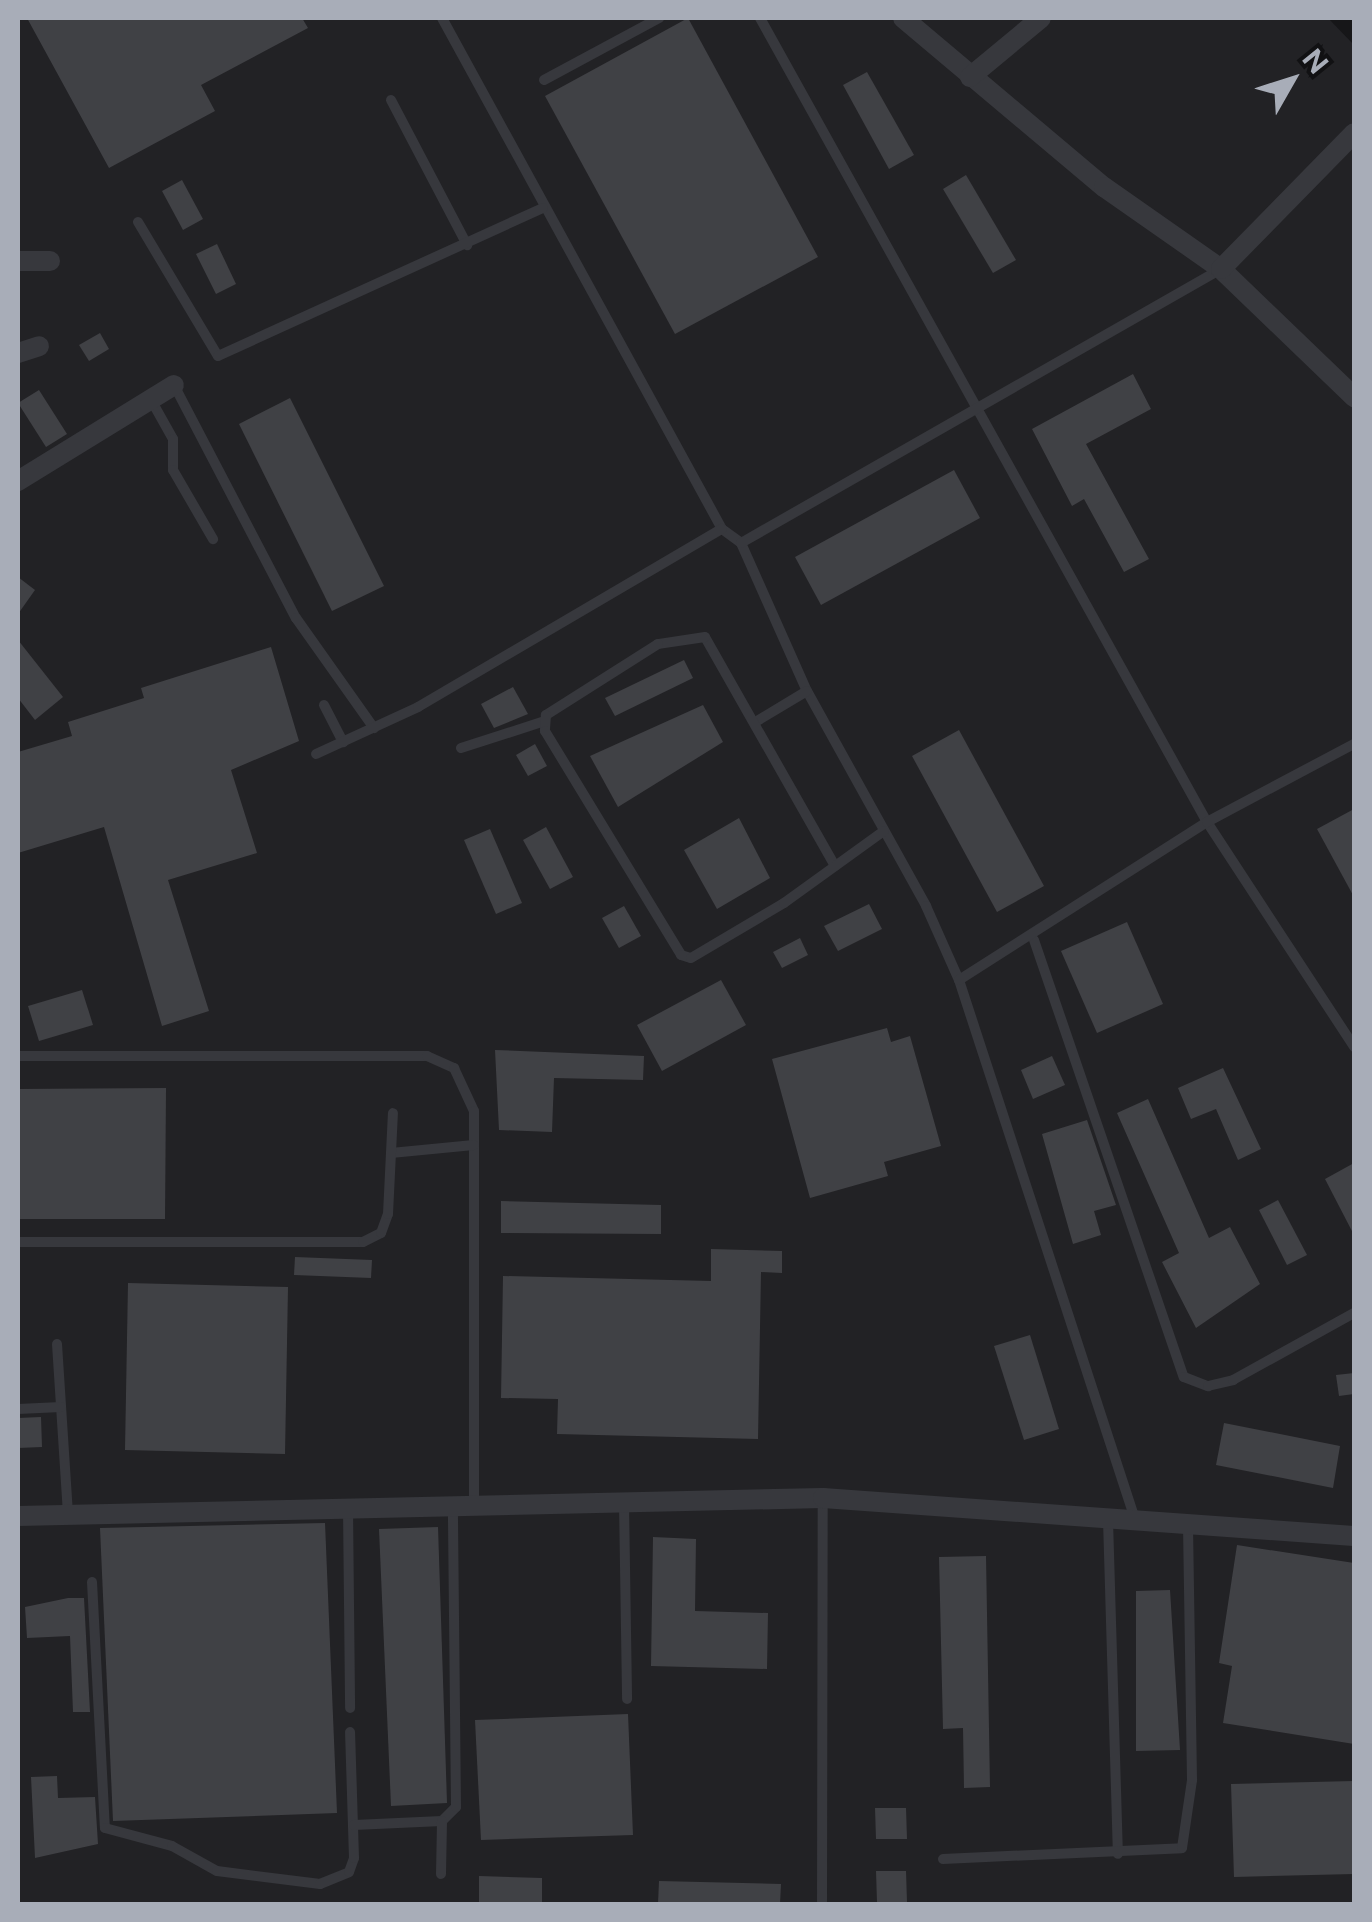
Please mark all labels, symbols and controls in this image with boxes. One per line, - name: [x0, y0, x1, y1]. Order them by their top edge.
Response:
- north arrow: [1242, 30, 1342, 130]
- text: N: [1296, 42, 1335, 80]

